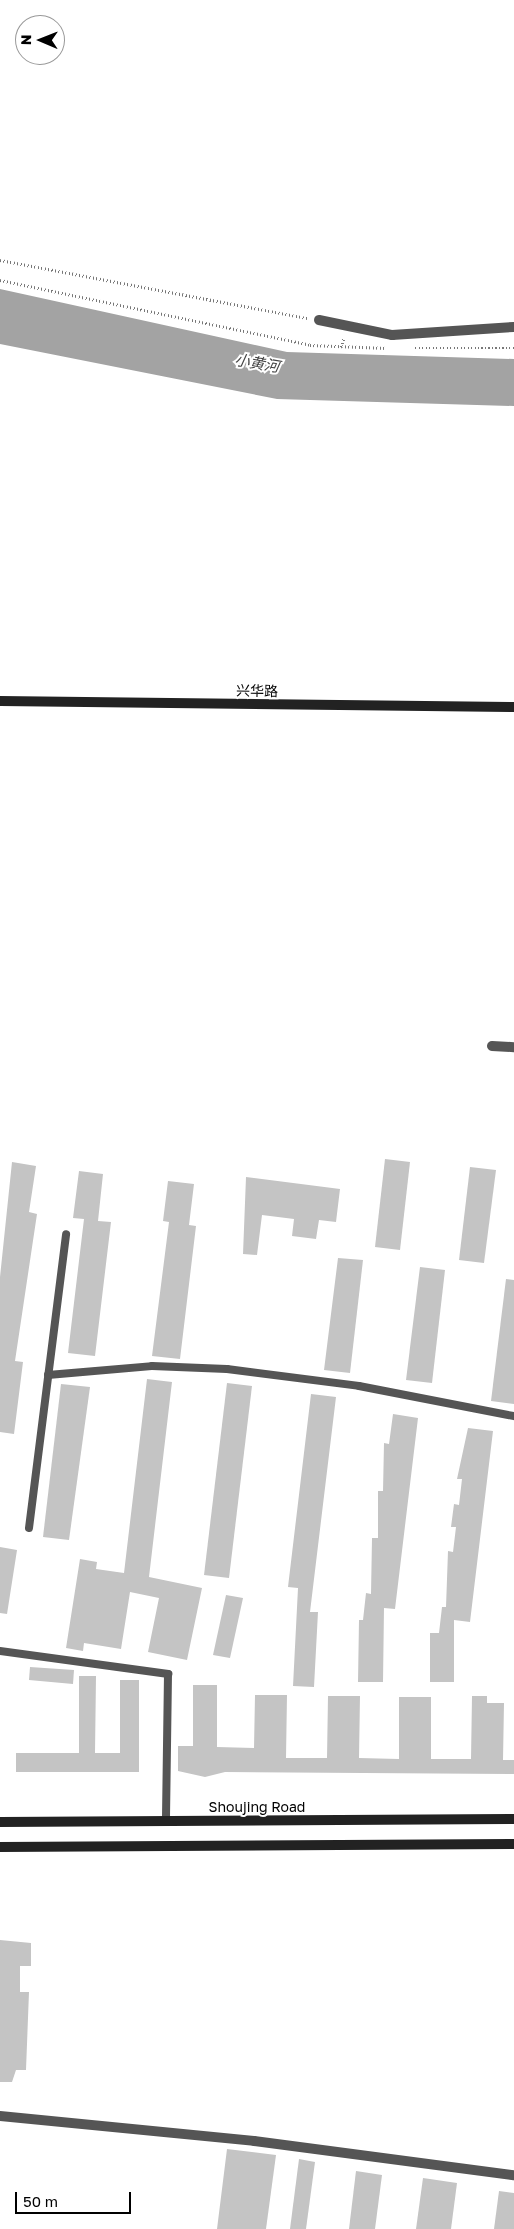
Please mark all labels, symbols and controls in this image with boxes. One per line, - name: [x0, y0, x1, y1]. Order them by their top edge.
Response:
- north arrow: [15, 15, 65, 65]
- text: N: [17, 34, 34, 45]
- water label: 小黄河: [233, 350, 281, 376]
- street label: 兴华路: [236, 682, 278, 700]
- street label: Shoujing Road: [209, 1799, 305, 1815]
- scale bar: [18, 2182, 134, 2214]
- text: 50 m: [23, 2192, 58, 2210]

